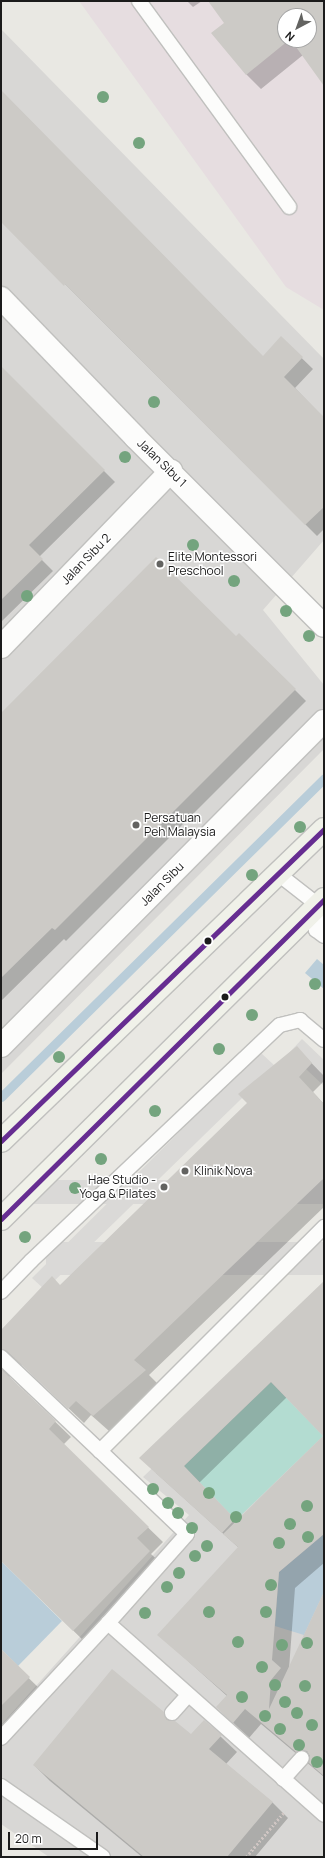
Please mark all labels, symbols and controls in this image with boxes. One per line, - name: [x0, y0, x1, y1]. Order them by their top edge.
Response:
- north arrow: [277, 8, 317, 48]
- text: N: [282, 28, 297, 45]
- street label: Jalan Sibu 1: [134, 436, 190, 490]
- street label: Jalan Sibu 2: [58, 531, 114, 587]
- place label: Elite Montessori Preschool: [168, 550, 257, 578]
- marker: Elite Montessori Preschool: [155, 559, 165, 569]
- place label: Persatuan Peh Malaysia: [144, 811, 216, 839]
- marker: Persatuan Peh Malaysia: [131, 820, 141, 830]
- street label: Jalan Sibu: [137, 859, 187, 909]
- unlabelled marker: [203, 936, 213, 946]
- unlabelled marker: [220, 992, 230, 1002]
- place label: Klinik Nova: [194, 1164, 252, 1178]
- marker: Klinik Nova: [179, 1165, 191, 1177]
- place label: Hae Studio - Yoga & Pilates: [79, 1173, 156, 1201]
- marker: Hae Studio - Yoga & Pilates: [159, 1182, 169, 1192]
- scale bar: [10, 1824, 100, 1850]
- text: 20 m: [15, 1830, 42, 1847]

